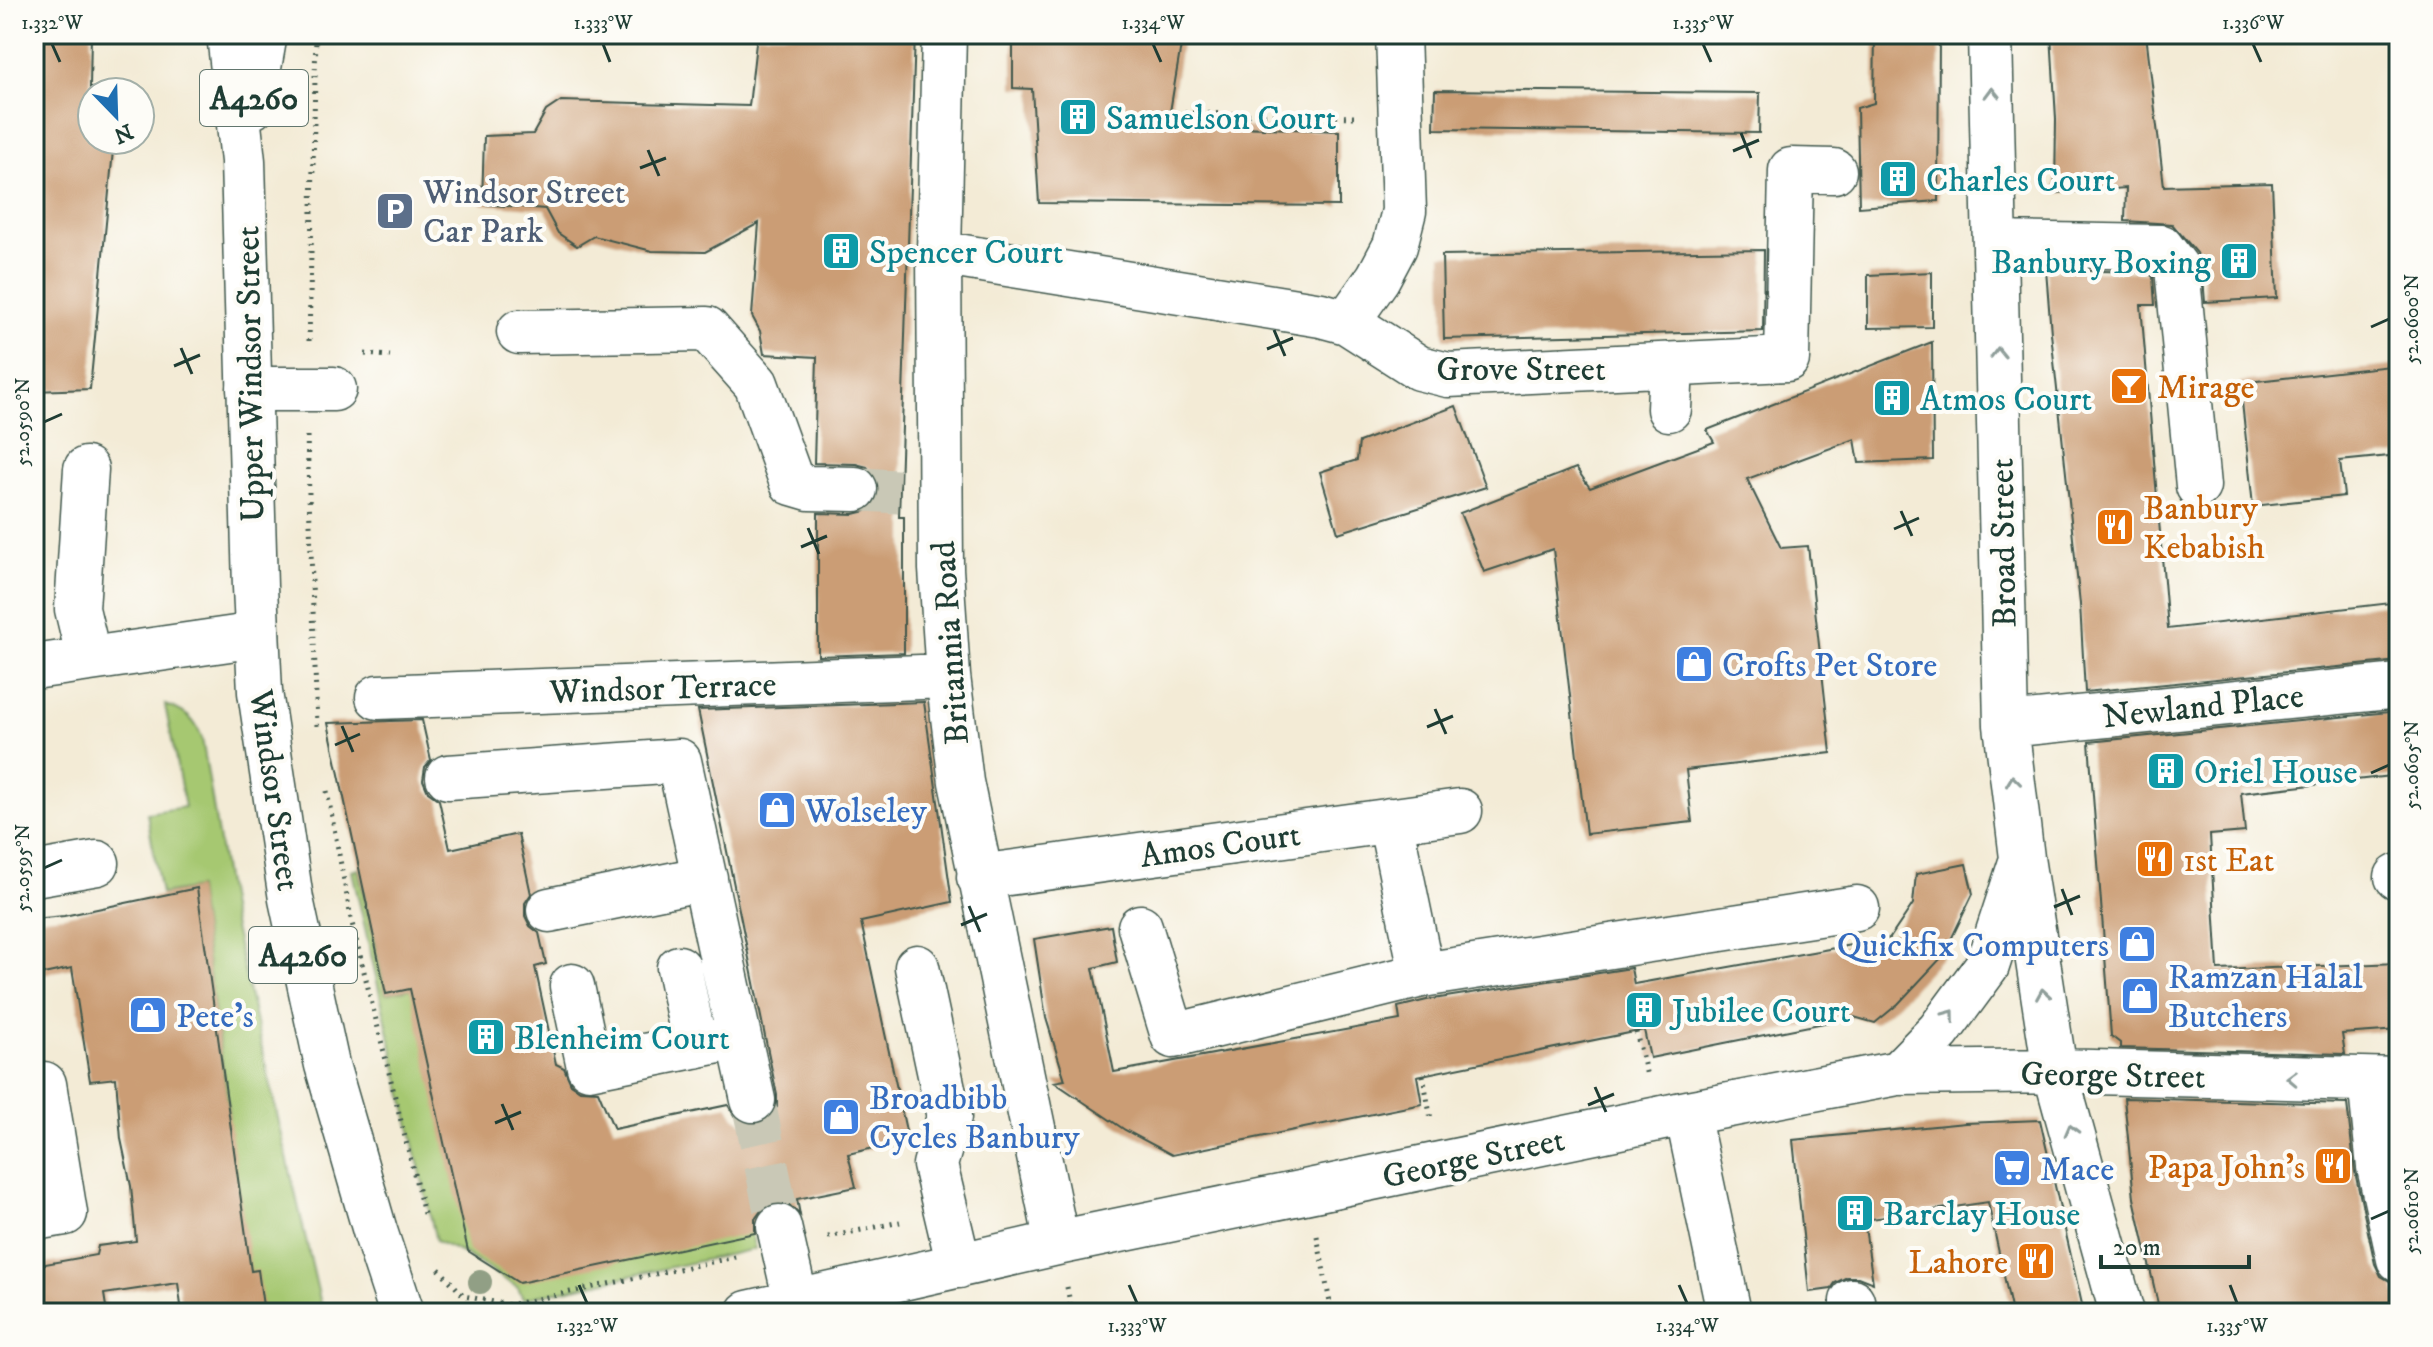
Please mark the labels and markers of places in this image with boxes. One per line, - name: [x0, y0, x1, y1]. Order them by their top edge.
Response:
- building icon: Samuelson Court: [1057, 96, 1099, 138]
- place label: Samuelson Court: [1106, 98, 1337, 140]
- building icon: Charles Court: [1877, 158, 1919, 200]
- place label: Charles Court: [1926, 160, 2115, 202]
- place label: Windsor Street Car Park: [422, 172, 626, 253]
- parking icon: Windsor Street Car Park: [374, 190, 416, 232]
- building icon: Spencer Court: [820, 230, 862, 272]
- place label: Spencer Court: [869, 232, 1063, 274]
- building icon: Banbury Boxing: [2218, 240, 2260, 282]
- place label: Banbury Boxing: [1991, 242, 2211, 284]
- bar icon: Mirage: [2108, 365, 2150, 407]
- place label: Mirage: [2157, 367, 2255, 409]
- building icon: Atmos Court: [1871, 377, 1913, 419]
- place label: Atmos Court: [1920, 379, 2092, 421]
- place label: Banbury Kebabish: [2143, 488, 2265, 569]
- restaurant icon: Banbury Kebabish: [2094, 506, 2136, 548]
- shop icon: Crofts Pet Store: [1673, 643, 1715, 685]
- place label: Crofts Pet Store: [1722, 645, 1937, 687]
- building icon: Oriel House: [2145, 750, 2187, 792]
- place label: Oriel House: [2194, 752, 2358, 794]
- shop icon: Wolseley: [756, 789, 798, 831]
- place label: Wolseley: [804, 791, 928, 833]
- restaurant icon: 1st Eat: [2134, 838, 2176, 880]
- place label: 1st Eat: [2183, 840, 2275, 882]
- shop icon: Quickfix Computers: [2116, 923, 2158, 965]
- place label: Quickfix Computers: [1837, 925, 2109, 967]
- place label: Ramzan Halal Butchers: [2168, 957, 2363, 1038]
- shop icon: Ramzan Halal Butchers: [2119, 975, 2161, 1017]
- building icon: Jubilee Court: [1623, 989, 1665, 1031]
- place label: Jubilee Court: [1669, 991, 1851, 1033]
- shop icon: Pete's: [127, 994, 169, 1036]
- place label: Pete's: [176, 996, 254, 1038]
- building icon: Blenheim Court: [465, 1016, 507, 1058]
- place label: Blenheim Court: [514, 1018, 730, 1060]
- place label: Broadbibb Cycles Banbury: [869, 1078, 1080, 1159]
- shop icon: Broadbibb Cycles Banbury: [820, 1096, 862, 1138]
- restaurant icon: Papa John's: [2312, 1145, 2354, 1187]
- supermarket icon: Mace: [1991, 1147, 2033, 1189]
- place label: Papa John's: [2148, 1147, 2305, 1189]
- place label: Mace: [2040, 1149, 2114, 1191]
- building icon: Barclay House: [1834, 1192, 1876, 1234]
- place label: Barclay House: [1883, 1194, 2080, 1236]
- restaurant icon: Lahore: [2015, 1240, 2057, 1282]
- place label: Lahore: [1908, 1242, 2008, 1284]

